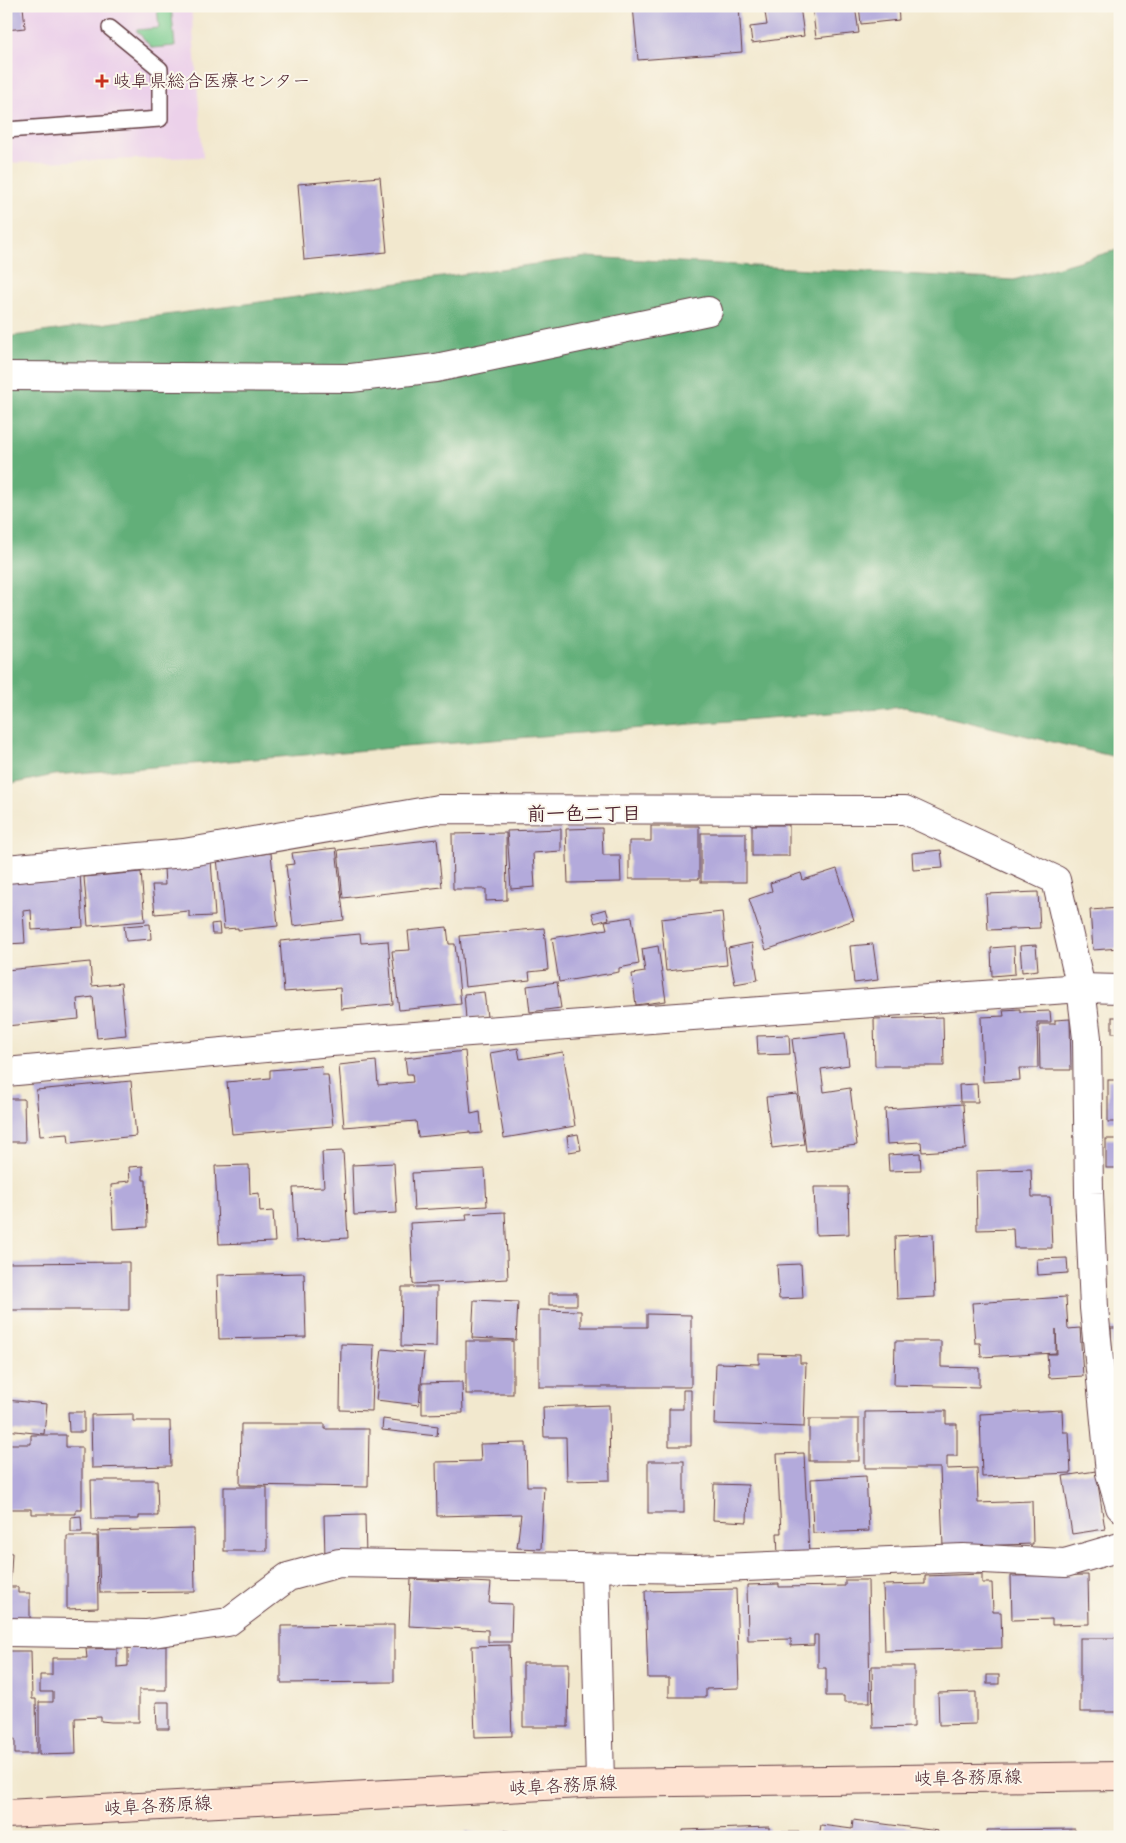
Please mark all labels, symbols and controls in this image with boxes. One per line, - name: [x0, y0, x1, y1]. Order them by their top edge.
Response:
- place label: 岐阜県総合医療センター: [113, 71, 310, 92]
- marker: 岐阜県総合医療センター: [95, 74, 109, 88]
- district label: 前一色二丁目: [527, 803, 641, 826]
- street label: 岐阜各務原線: [914, 1767, 1022, 1789]
- street label: 岐阜各務原線: [509, 1773, 617, 1799]
- street label: 岐阜各務原線: [104, 1793, 212, 1819]

